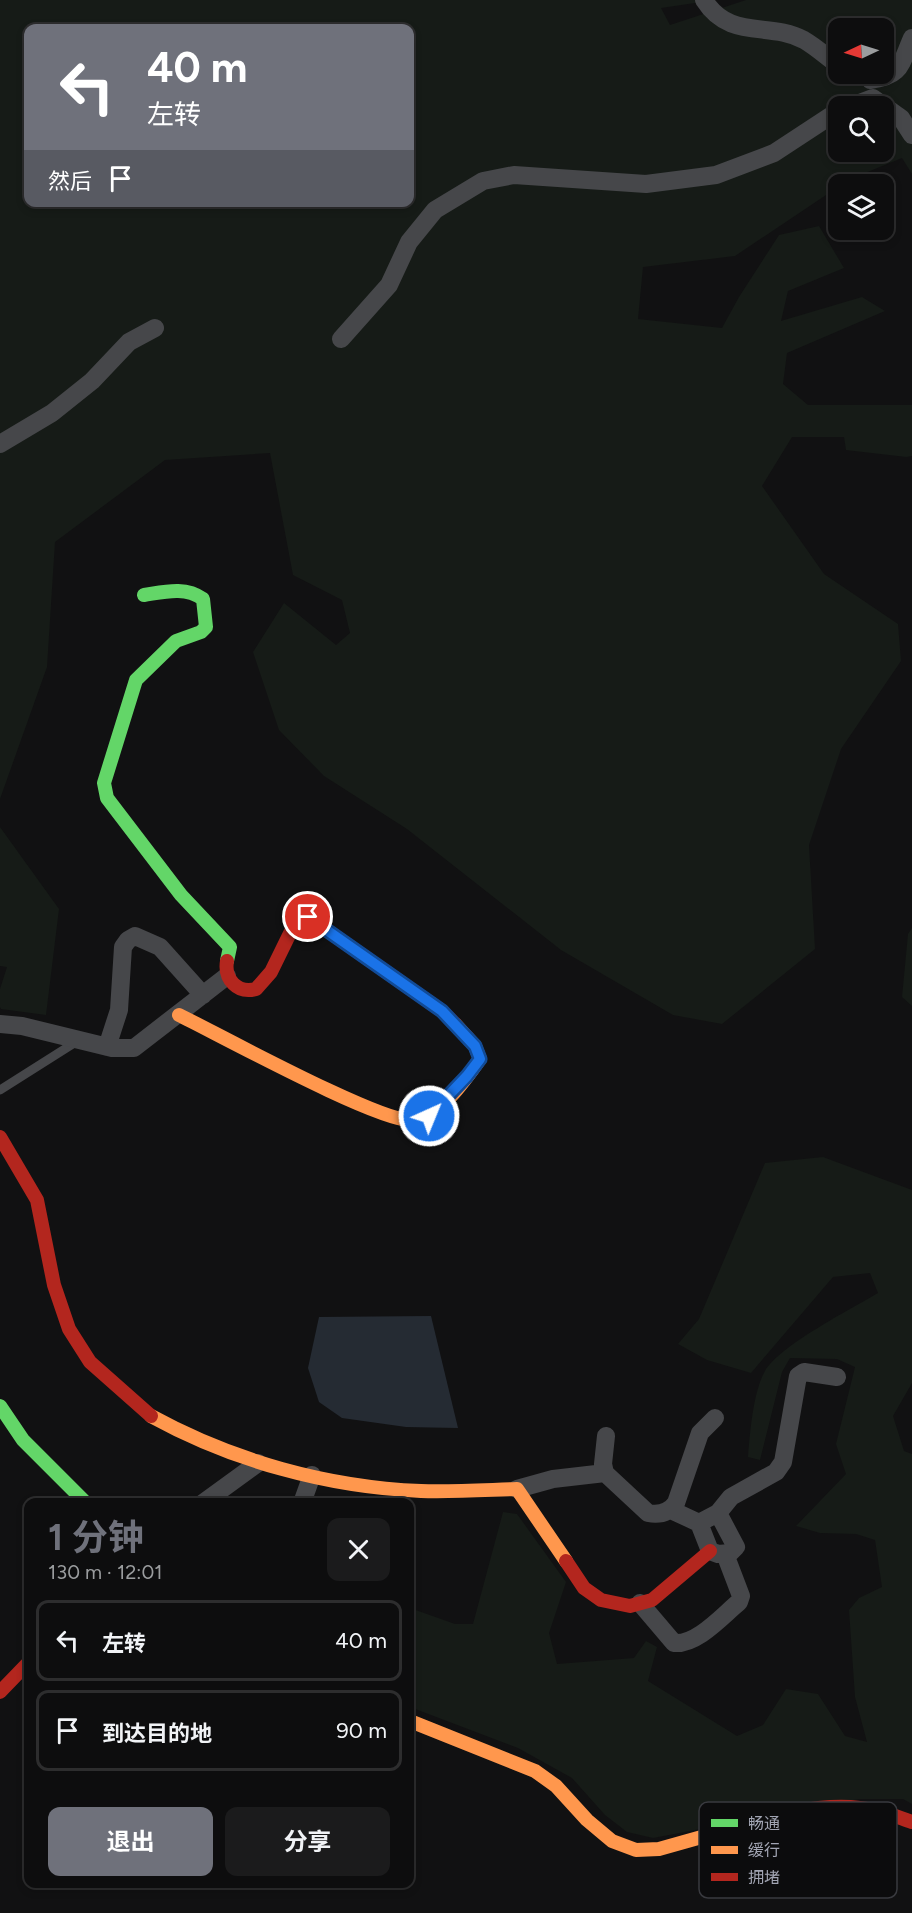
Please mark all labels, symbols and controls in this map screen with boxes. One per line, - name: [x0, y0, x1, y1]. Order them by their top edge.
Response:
- north arrow: [828, 18, 894, 84]
- map controls: [828, 18, 894, 240]
- text: 40 m: [147, 42, 247, 93]
- icon: left: [48, 48, 126, 126]
- button: search: [828, 96, 894, 162]
- text: 左转: [147, 98, 201, 131]
- icon: arrive: [104, 162, 137, 195]
- text: 然后: [48, 168, 92, 195]
- button: layers: [828, 174, 894, 240]
- pin: [282, 891, 333, 942]
- icon: arrive: [291, 900, 324, 933]
- position arrow: [397, 1084, 461, 1148]
- text: 1 分钟: [48, 1516, 144, 1559]
- button: close: [327, 1518, 390, 1581]
- text: 130 m · 12:01: [48, 1560, 162, 1584]
- icon: left: [51, 1624, 84, 1657]
- text: 40 m: [335, 1627, 387, 1654]
- text: 左转: [102, 1630, 146, 1657]
- icon: arrive: [51, 1714, 84, 1747]
- text: 90 m: [336, 1717, 387, 1744]
- text: 到达目的地: [102, 1720, 212, 1747]
- legend: [699, 1802, 897, 1898]
- button: 退出: [48, 1807, 213, 1876]
- button: 分享: [225, 1807, 390, 1876]
- text: 畅通: [748, 1814, 780, 1833]
- text: 缓行: [748, 1841, 780, 1860]
- text: 拥堵: [748, 1868, 780, 1887]

